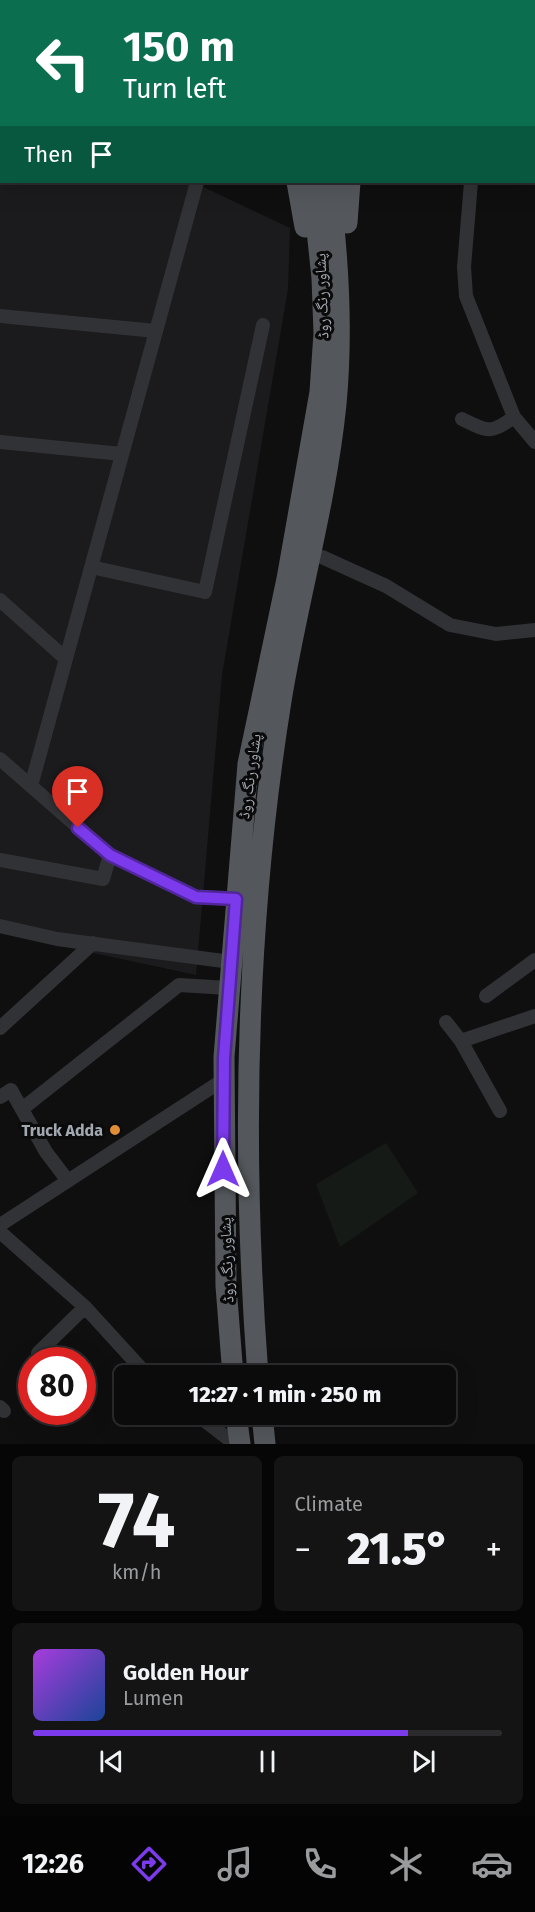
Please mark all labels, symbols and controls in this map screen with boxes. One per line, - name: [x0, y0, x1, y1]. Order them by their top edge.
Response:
- text: 150 m: [123, 22, 235, 72]
- icon: left: [24, 24, 102, 102]
- text: Turn left: [123, 73, 226, 105]
- icon: arrive: [85, 138, 118, 171]
- text: Then: [24, 141, 73, 168]
- street label: پشاور رنگ روڈ: [311, 253, 333, 339]
- street label: پشاور رنگ روڈ: [234, 732, 265, 820]
- pin: [52, 766, 103, 828]
- icon: arrive: [61, 775, 94, 808]
- place label: Truck Adda: [22, 1121, 103, 1140]
- marker: Truck Adda: [108, 1123, 122, 1137]
- position arrow: [191, 1137, 255, 1201]
- street label: پشاور رنگ روڈ: [216, 1217, 238, 1303]
- speed limit sign: 80: [18, 1347, 96, 1425]
- text: 12:27 · 1 min · 250 m: [189, 1381, 381, 1408]
- text: 74: [98, 1474, 175, 1568]
- text: Climate: [295, 1492, 363, 1516]
- text: 21.5°: [347, 1522, 450, 1576]
- text: −: [295, 1530, 311, 1570]
- text: +: [486, 1530, 502, 1570]
- text: km/h: [112, 1560, 162, 1584]
- text: Golden Hour: [123, 1659, 249, 1686]
- text: Lumen: [123, 1686, 184, 1710]
- icon: previous: [95, 1745, 128, 1778]
- icon: pause: [251, 1745, 284, 1778]
- icon: next: [407, 1745, 440, 1778]
- icon: directions: [128, 1843, 170, 1885]
- icon: music: [214, 1843, 256, 1885]
- icon: phone: [299, 1843, 341, 1885]
- icon: climate: [385, 1843, 427, 1885]
- icon: car: [471, 1843, 513, 1885]
- text: 12:26: [22, 1848, 84, 1880]

